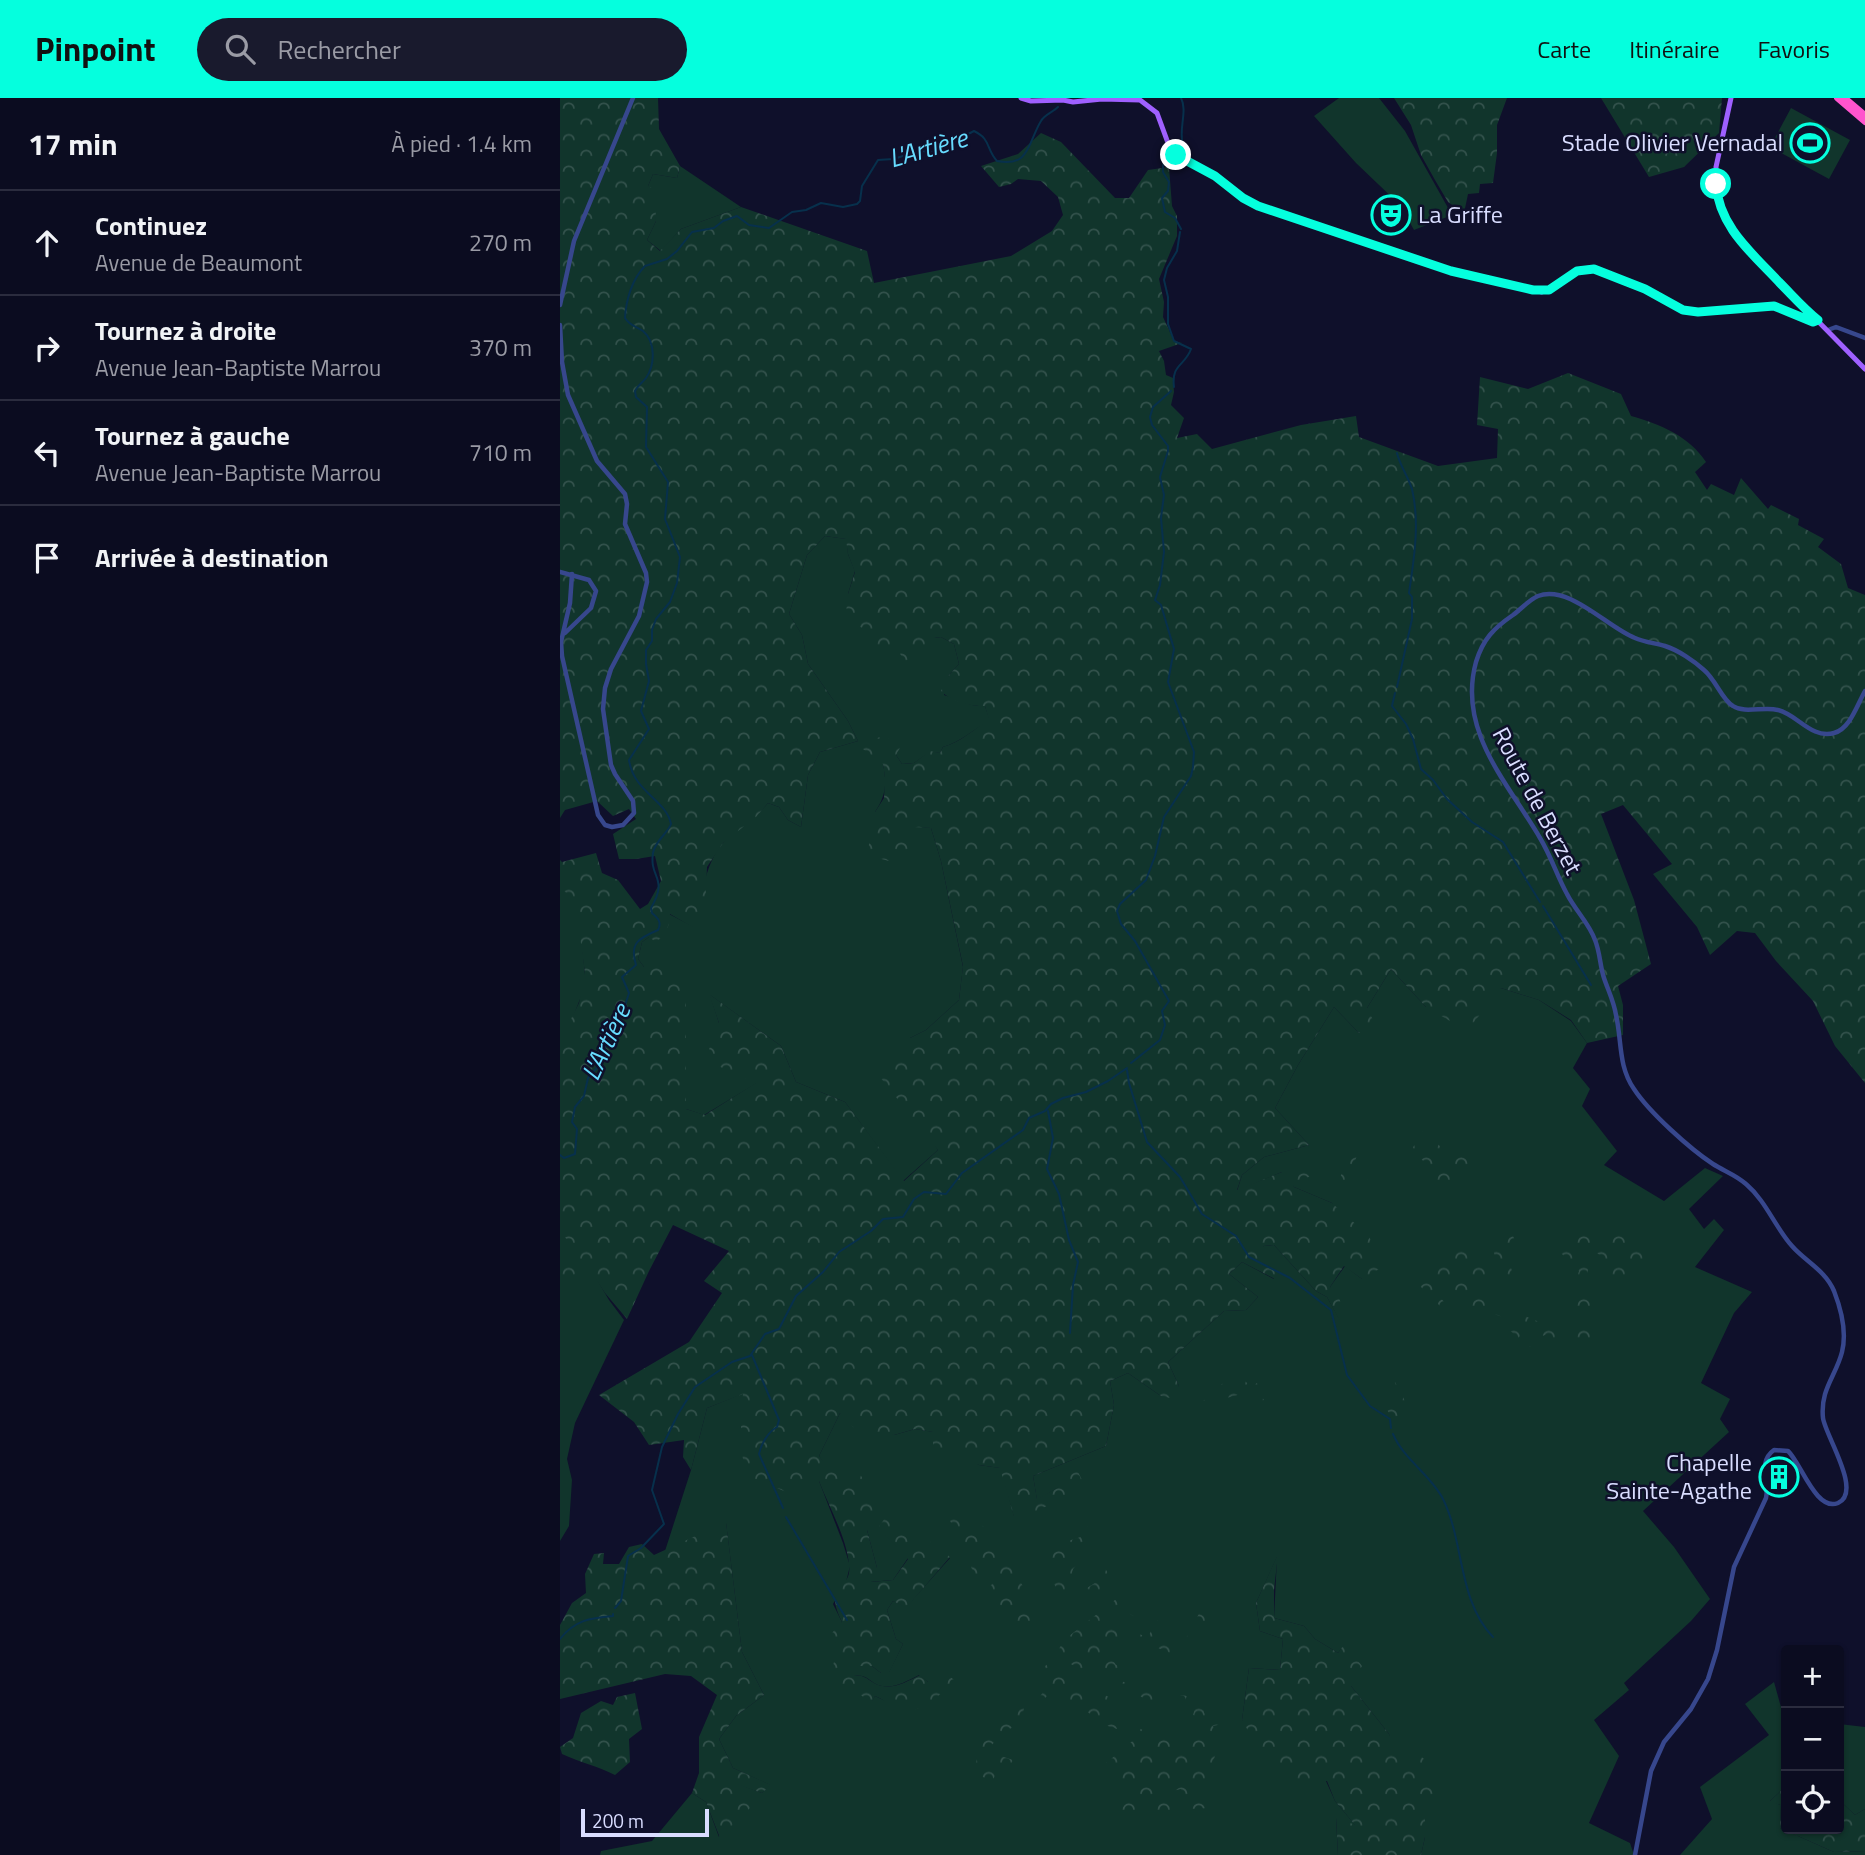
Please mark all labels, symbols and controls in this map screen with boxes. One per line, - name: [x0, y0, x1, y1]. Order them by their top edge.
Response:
- search box: [197, 18, 687, 81]
- text: Pinpoint: [35, 24, 155, 74]
- icon: search: [221, 30, 259, 68]
- text: Rechercher: [277, 30, 401, 69]
- text: Carte: [1537, 31, 1591, 67]
- text: Itinéraire: [1629, 31, 1720, 67]
- text: Favoris: [1758, 31, 1830, 67]
- water label: L'Artière: [884, 117, 974, 177]
- text: 17 min: [28, 121, 118, 167]
- sports icon: Stade Olivier Vernadal: [1789, 122, 1831, 164]
- place label: Stade Olivier Vernadal: [1562, 124, 1783, 160]
- text: À pied · 1.4 km: [391, 126, 532, 161]
- route end: [1160, 139, 1191, 170]
- route start: [1700, 168, 1731, 199]
- theatre icon: La Griffe: [1370, 194, 1412, 236]
- place label: La Griffe: [1418, 196, 1503, 232]
- text: Continuez: [95, 206, 207, 245]
- icon: ahead: [28, 224, 66, 262]
- text: 270 m: [469, 225, 532, 260]
- text: Avenue de Beaumont: [95, 245, 302, 280]
- text: Tournez à droite: [95, 311, 276, 350]
- icon: right: [28, 329, 66, 367]
- text: 370 m: [469, 330, 532, 365]
- text: Avenue Jean-Baptiste Marrou: [95, 350, 381, 385]
- text: Tournez à gauche: [95, 416, 290, 455]
- icon: left: [28, 434, 66, 472]
- text: 710 m: [469, 435, 532, 470]
- text: Avenue Jean-Baptiste Marrou: [95, 455, 381, 490]
- text: Arrivée à destination: [95, 538, 329, 577]
- icon: arrive: [28, 539, 66, 577]
- street label: Route de Berzet: [1484, 720, 1592, 881]
- water label: L'Artière: [571, 995, 641, 1086]
- place label: Chapelle Sainte-Agathe: [1606, 1444, 1752, 1508]
- building icon: Chapelle Sainte-Agathe: [1758, 1456, 1800, 1498]
- map controls: [1781, 1645, 1844, 1834]
- button: +: [1781, 1645, 1844, 1708]
- button: −: [1781, 1708, 1844, 1771]
- button: locate: [1781, 1771, 1844, 1834]
- scale bar: [581, 1806, 709, 1838]
- text: 200 m: [592, 1806, 644, 1835]

